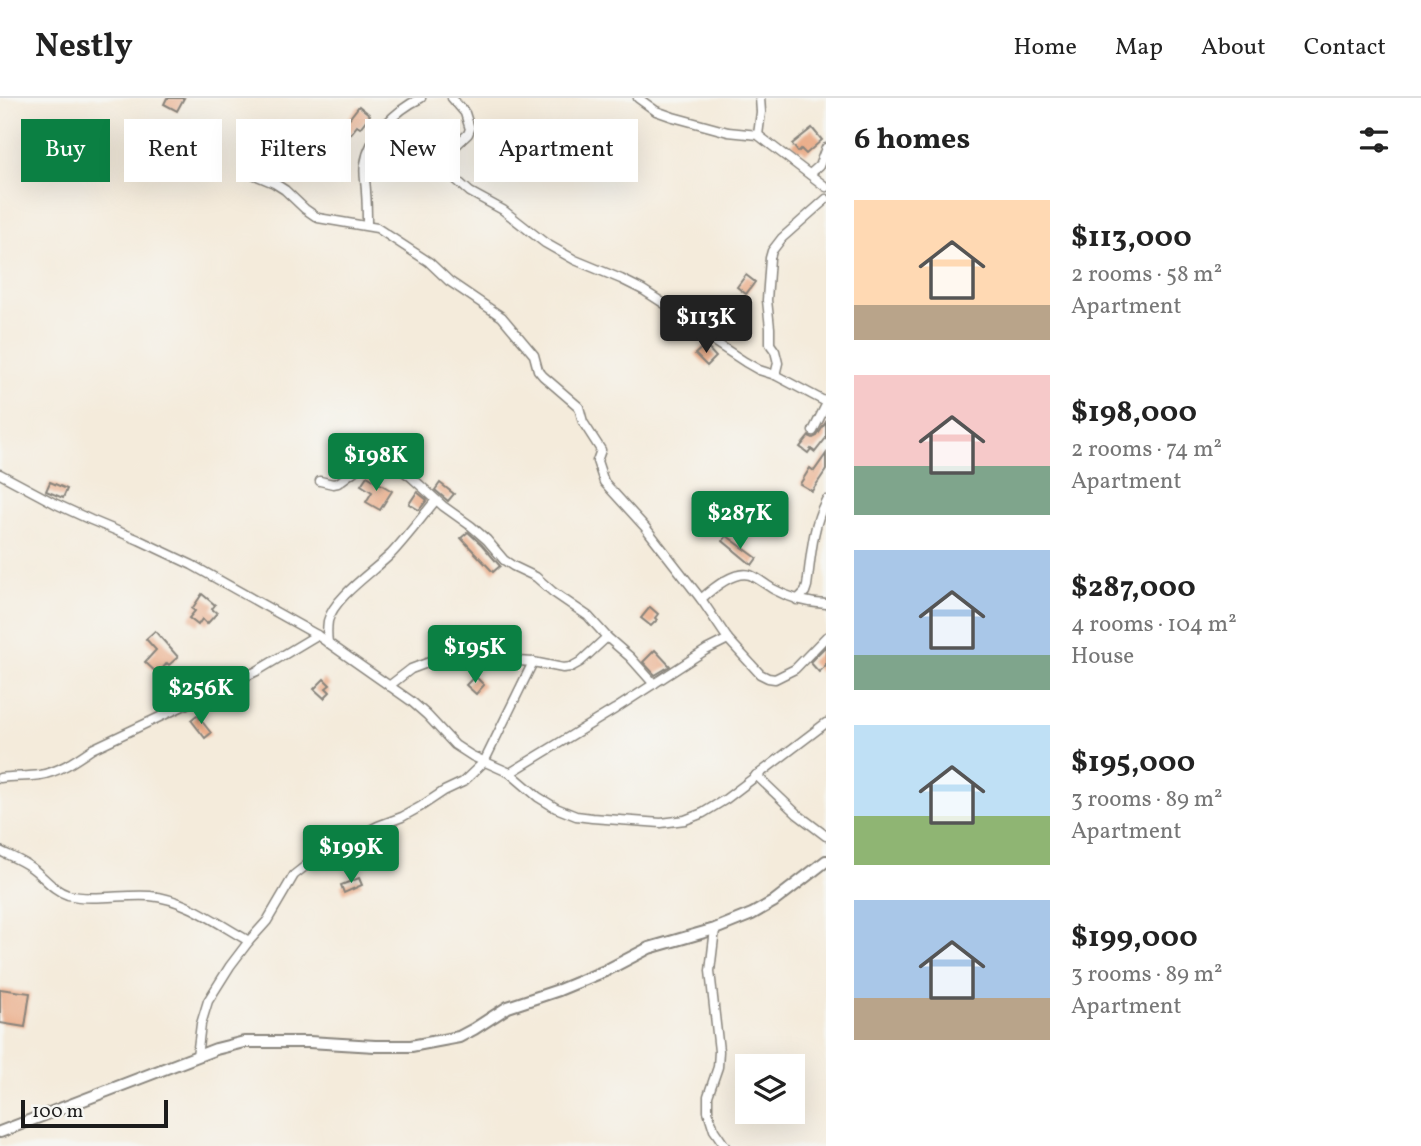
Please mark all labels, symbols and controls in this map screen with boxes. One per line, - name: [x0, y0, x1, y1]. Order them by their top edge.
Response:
- text: Nestly: [35, 25, 133, 71]
- text: Home: [1013, 31, 1077, 65]
- text: Map: [1115, 31, 1163, 65]
- text: About: [1201, 31, 1266, 65]
- text: Contact: [1304, 31, 1386, 65]
- chip: Buy: [21, 119, 110, 182]
- chip: Rent: [124, 119, 222, 182]
- chip: Filters: [236, 119, 351, 182]
- chip: New: [365, 119, 460, 182]
- chip: Apartment: [474, 119, 638, 182]
- text: 6 homes: [854, 119, 970, 161]
- icon: filters: [1355, 121, 1393, 159]
- text: $113,000: [1071, 217, 1192, 259]
- icon: home: [910, 228, 994, 312]
- text: 2 rooms · 58 m²: [1071, 259, 1222, 291]
- text: Apartment: [1071, 291, 1182, 323]
- pin: $113K: [657, 296, 755, 355]
- text: $113K: [676, 302, 736, 334]
- text: $198,000: [1071, 392, 1197, 434]
- icon: home: [910, 403, 994, 487]
- pin: $198K: [327, 434, 425, 493]
- text: 2 rooms · 74 m²: [1071, 434, 1222, 466]
- text: $198K: [344, 440, 408, 472]
- text: Apartment: [1071, 466, 1182, 498]
- pin: $287K: [691, 491, 789, 551]
- text: $287K: [708, 498, 772, 530]
- text: $287,000: [1071, 567, 1196, 609]
- icon: home: [910, 578, 994, 662]
- text: 4 rooms · 104 m²: [1071, 609, 1237, 641]
- pin: $195K: [426, 626, 524, 685]
- text: $195K: [444, 632, 506, 664]
- text: House: [1071, 641, 1134, 673]
- pin: $256K: [152, 666, 250, 726]
- text: $256K: [168, 673, 234, 705]
- text: $195,000: [1071, 742, 1195, 784]
- icon: home: [910, 753, 994, 837]
- text: 3 rooms · 89 m²: [1071, 784, 1223, 816]
- text: Apartment: [1071, 816, 1182, 848]
- pin: $199K: [302, 826, 400, 885]
- text: $199K: [319, 832, 383, 864]
- text: $199,000: [1071, 917, 1198, 959]
- icon: home: [910, 928, 994, 1012]
- text: 3 rooms · 89 m²: [1071, 959, 1223, 991]
- text: Apartment: [1071, 991, 1182, 1023]
- map controls: [735, 1054, 805, 1124]
- button: layers: [735, 1054, 805, 1124]
- scale bar: [21, 1097, 168, 1129]
- text: 100 m: [32, 1099, 83, 1125]

